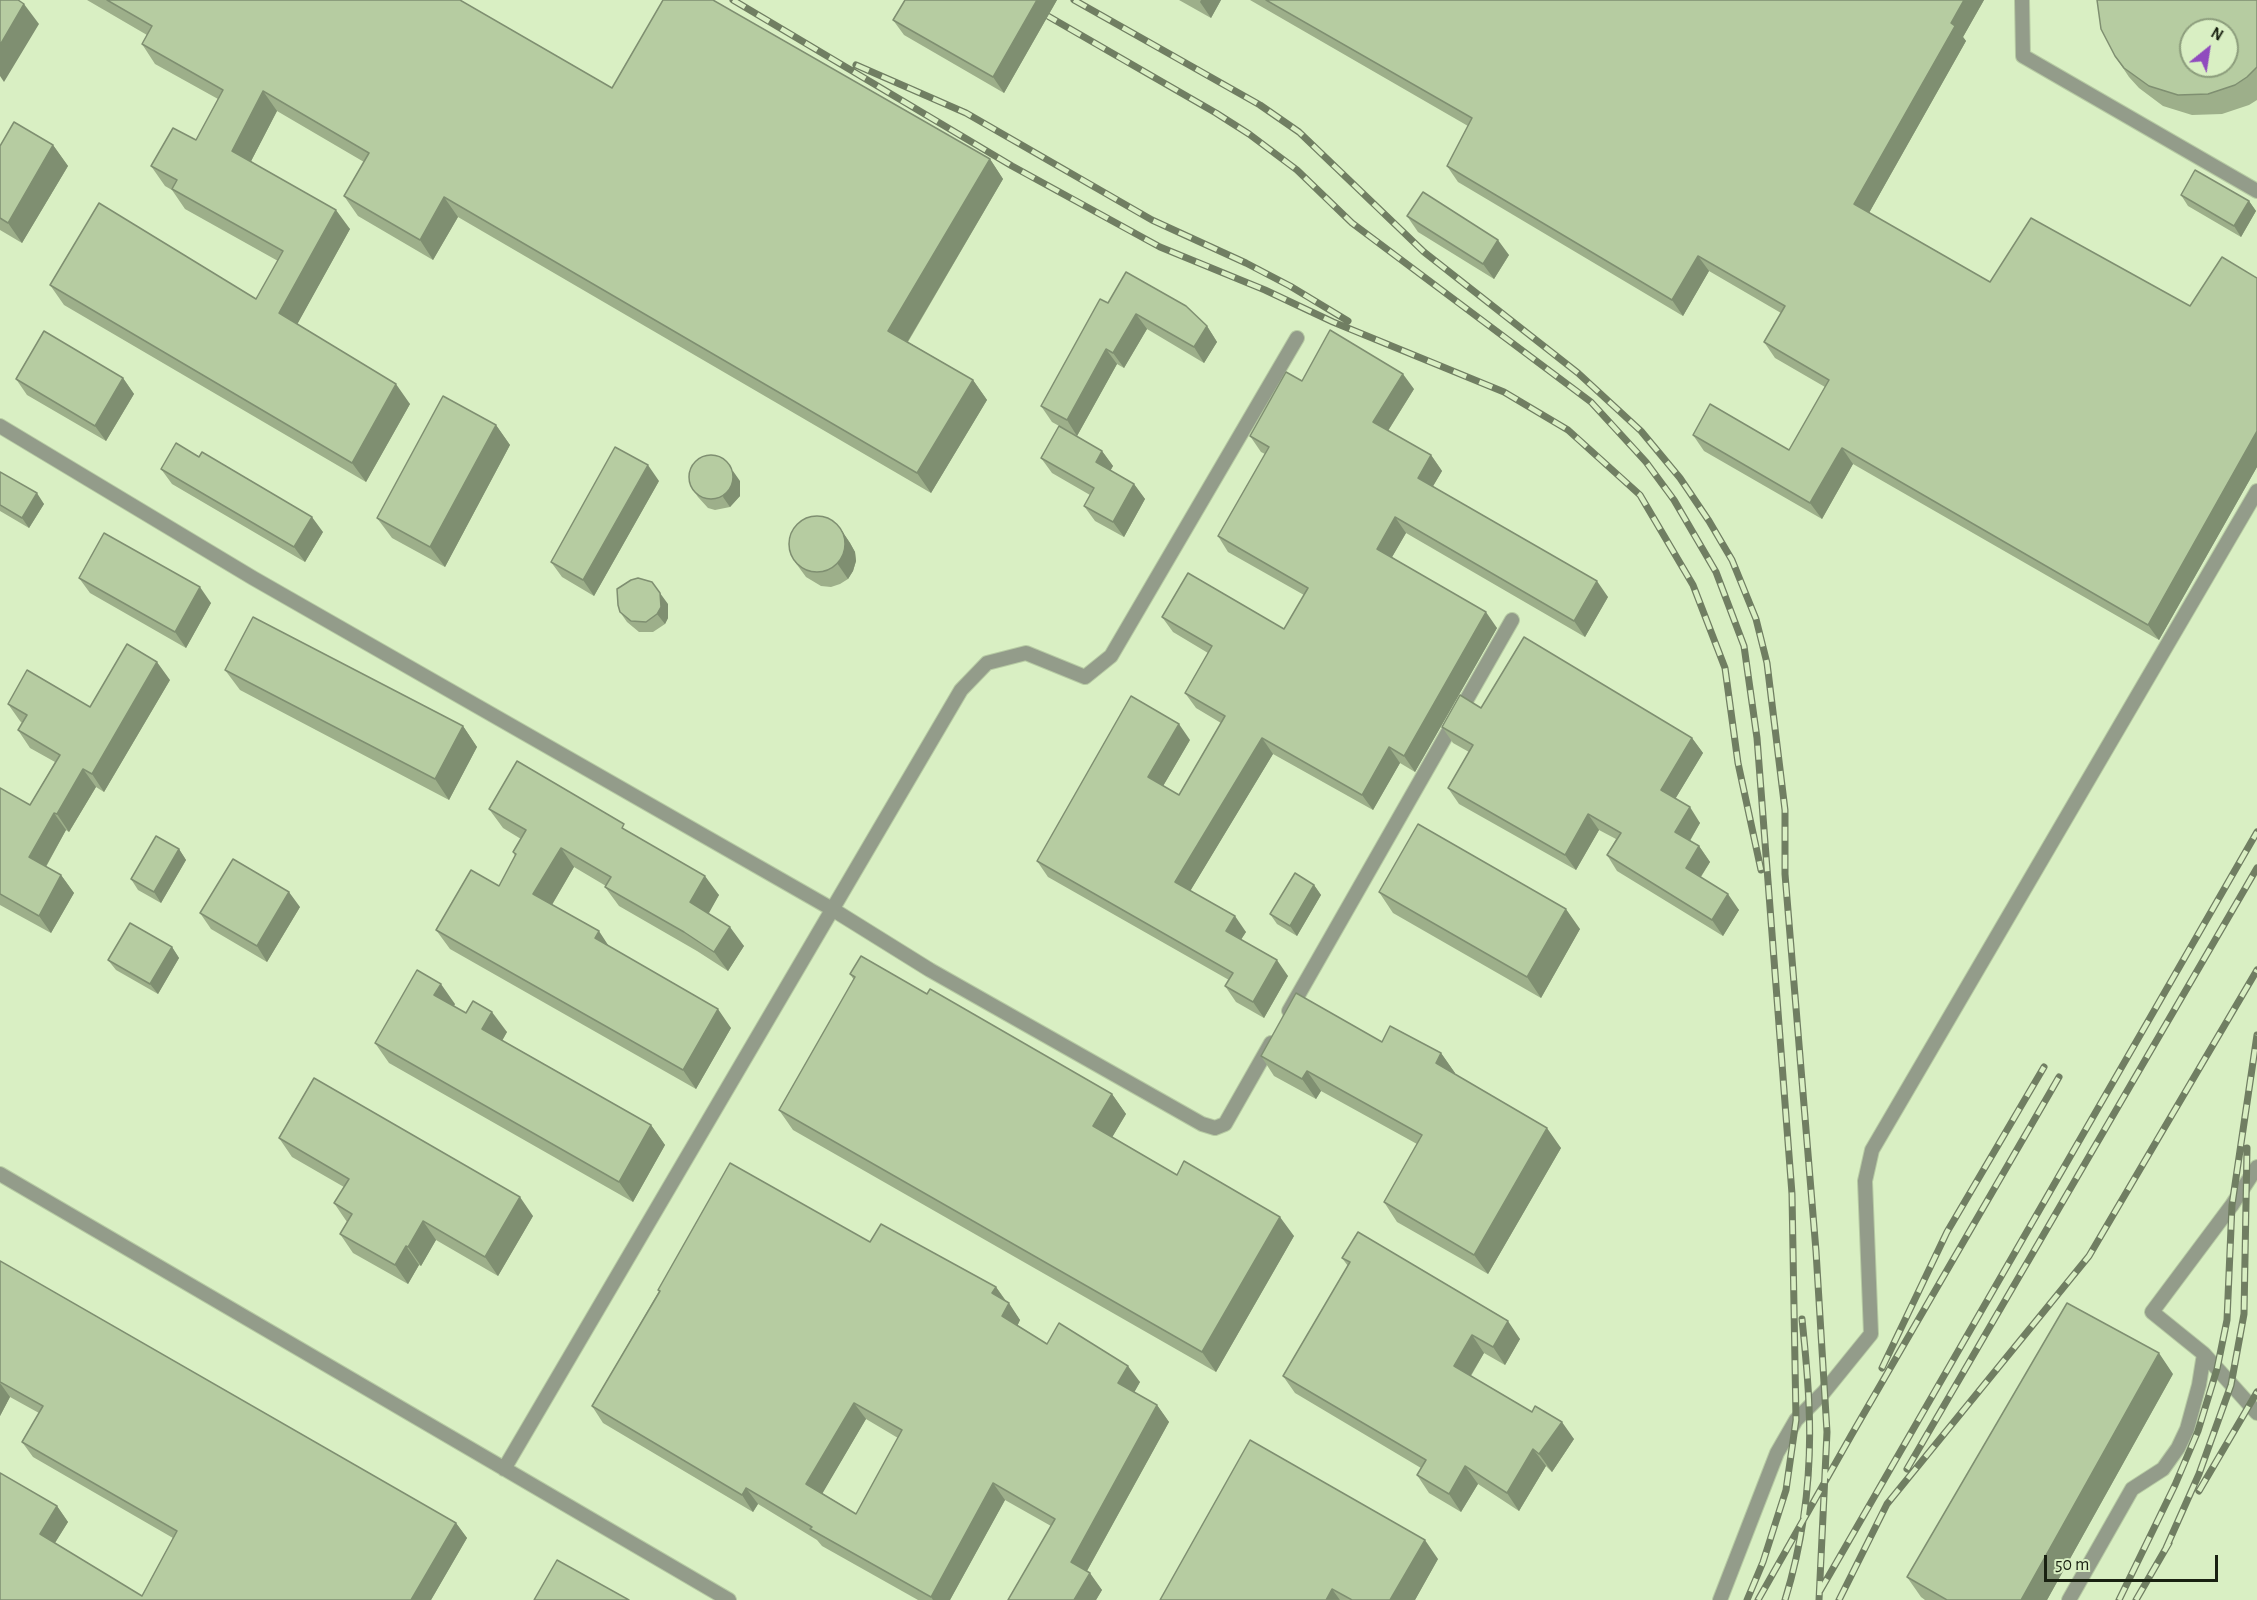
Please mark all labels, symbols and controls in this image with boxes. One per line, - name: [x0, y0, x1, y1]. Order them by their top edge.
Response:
- north arrow: [2179, 18, 2239, 78]
- text: N: [2208, 24, 2226, 44]
- scale bar: [2047, 1543, 2221, 1581]
- text: 50 m: [2055, 1556, 2089, 1574]

